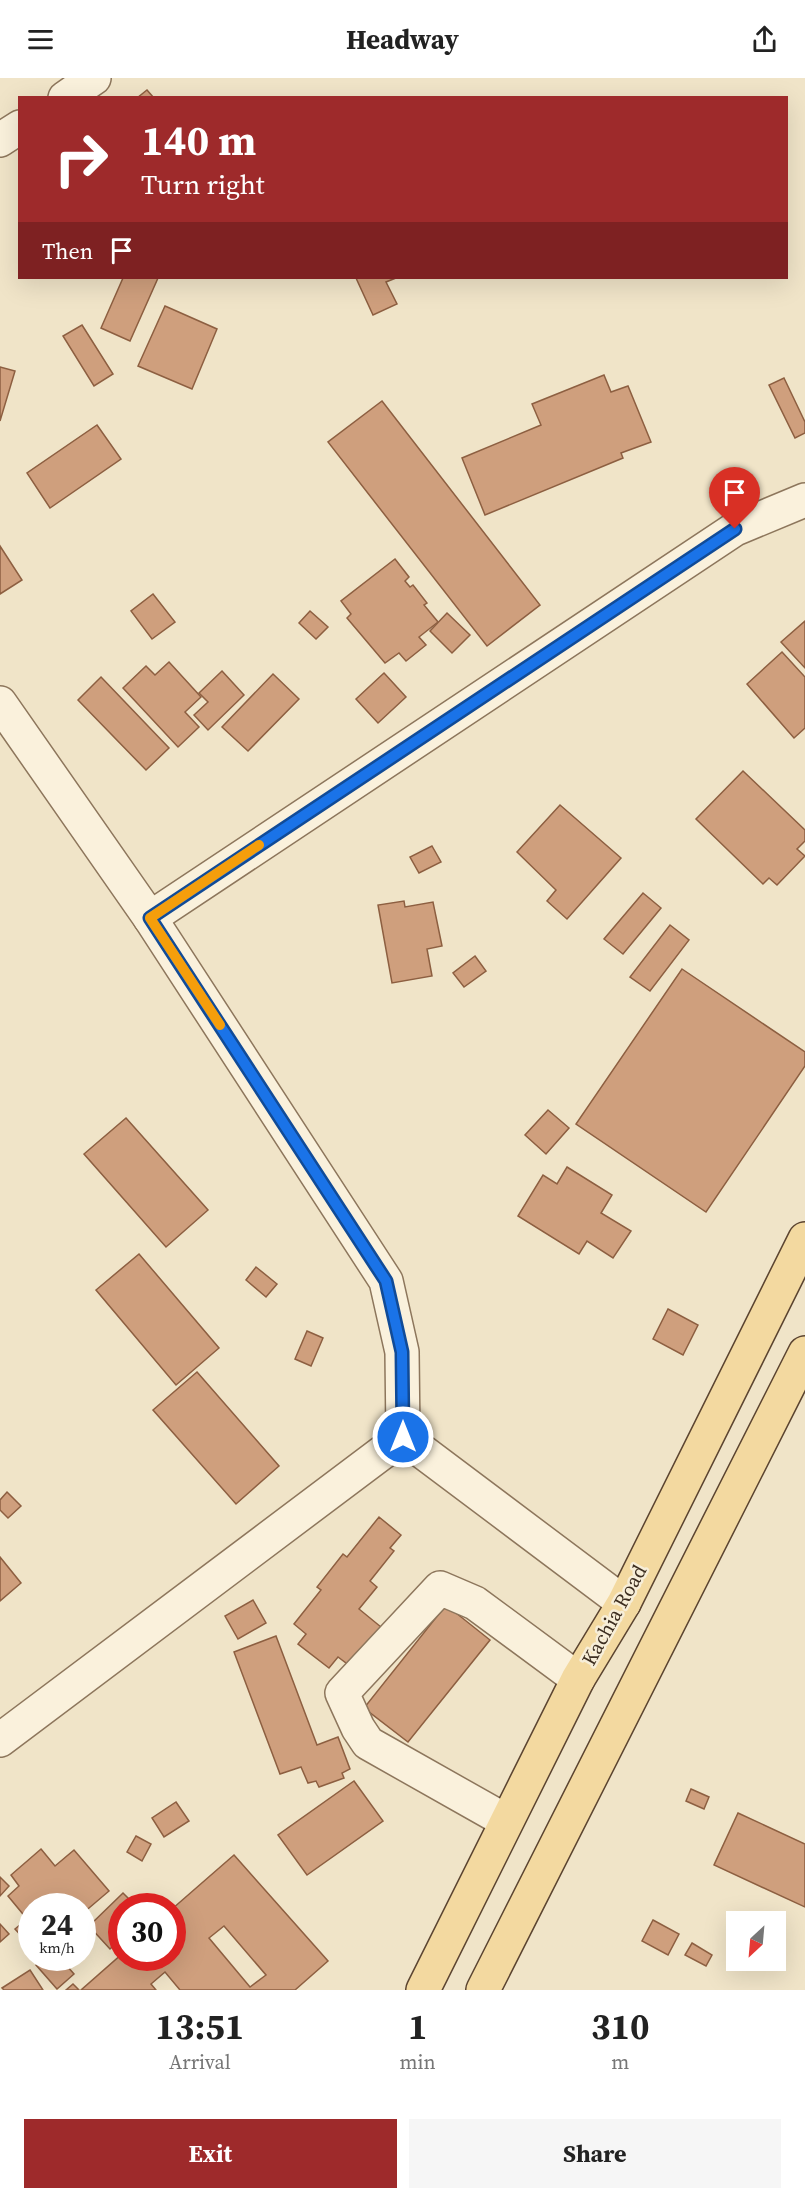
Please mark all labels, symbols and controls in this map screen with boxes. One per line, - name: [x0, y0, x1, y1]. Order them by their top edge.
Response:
- text: Headway: [346, 21, 459, 58]
- icon: menu: [24, 23, 57, 56]
- icon: share: [748, 23, 781, 56]
- text: 140 m: [141, 111, 256, 169]
- icon: right: [42, 120, 120, 198]
- text: Turn right: [141, 166, 265, 203]
- icon: arrive: [105, 234, 138, 267]
- text: Then: [42, 236, 93, 266]
- pin: [709, 467, 760, 529]
- icon: arrive: [718, 476, 751, 509]
- position arrow: [371, 1405, 435, 1469]
- street label: Kachia Road: [575, 1559, 653, 1670]
- speed limit sign: 30: [108, 1893, 186, 1971]
- text: 24: [41, 1904, 73, 1945]
- north arrow: [726, 1911, 786, 1971]
- map controls: [726, 1911, 786, 1971]
- text: km/h: [39, 1937, 75, 1958]
- text: 13:51: [155, 2002, 244, 2051]
- text: 1: [408, 2002, 427, 2051]
- text: 310: [591, 2002, 650, 2051]
- text: Arrival: [169, 2048, 231, 2076]
- text: min: [400, 2048, 436, 2076]
- text: m: [611, 2048, 629, 2076]
- button: Exit: [24, 2119, 397, 2188]
- button: Share: [409, 2119, 781, 2188]

